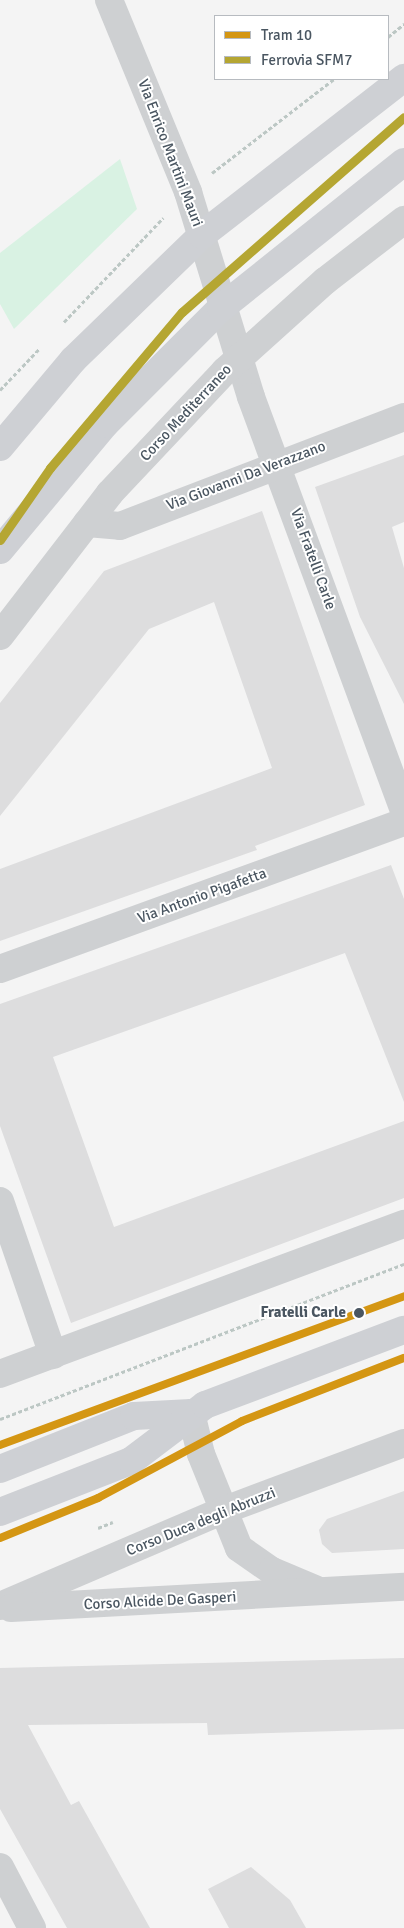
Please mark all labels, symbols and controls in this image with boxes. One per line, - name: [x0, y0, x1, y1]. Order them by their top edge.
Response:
- legend: [214, 15, 389, 80]
- text: Tram 10: [261, 26, 312, 44]
- text: Ferrovia SFM7: [261, 51, 352, 69]
- street label: Via Enrico Martini Mauri: [134, 77, 206, 229]
- street label: Corso Mediterraneo: [136, 361, 236, 465]
- street label: Via Giovanni Da Verazzano: [164, 437, 328, 515]
- street label: Via Fratelli Carle: [286, 506, 340, 612]
- street label: Via Antonio Pigafetta: [135, 864, 269, 928]
- place label: Fratelli Carle: [260, 1304, 346, 1322]
- marker: Fratelli Carle: [350, 1304, 368, 1322]
- street label: Corso Duca degli Abruzzi: [124, 1484, 278, 1560]
- street label: Corso Alcide De Gasperi: [83, 1588, 237, 1614]

